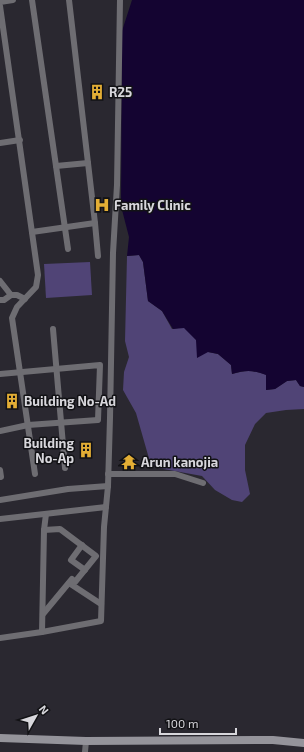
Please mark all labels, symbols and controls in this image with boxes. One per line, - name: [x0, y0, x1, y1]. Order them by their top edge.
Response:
- building icon: R25: [88, 83, 106, 101]
- place label: R25: [109, 84, 132, 100]
- hospital icon: Family Clinic: [93, 196, 111, 214]
- place label: Family Clinic: [114, 197, 191, 213]
- building icon: Building No-Ad: [3, 392, 21, 410]
- place label: Building No-Ad: [24, 393, 116, 409]
- place label: Building No-Ap: [23, 435, 74, 466]
- building icon: Building No-Ap: [77, 441, 95, 459]
- temple icon: Arun kanojia: [120, 453, 138, 471]
- place label: Arun kanojia: [141, 454, 218, 470]
- north arrow: [16, 696, 56, 736]
- text: N: [37, 702, 52, 717]
- scale bar: [160, 710, 236, 736]
- text: 100 m: [166, 716, 198, 730]

